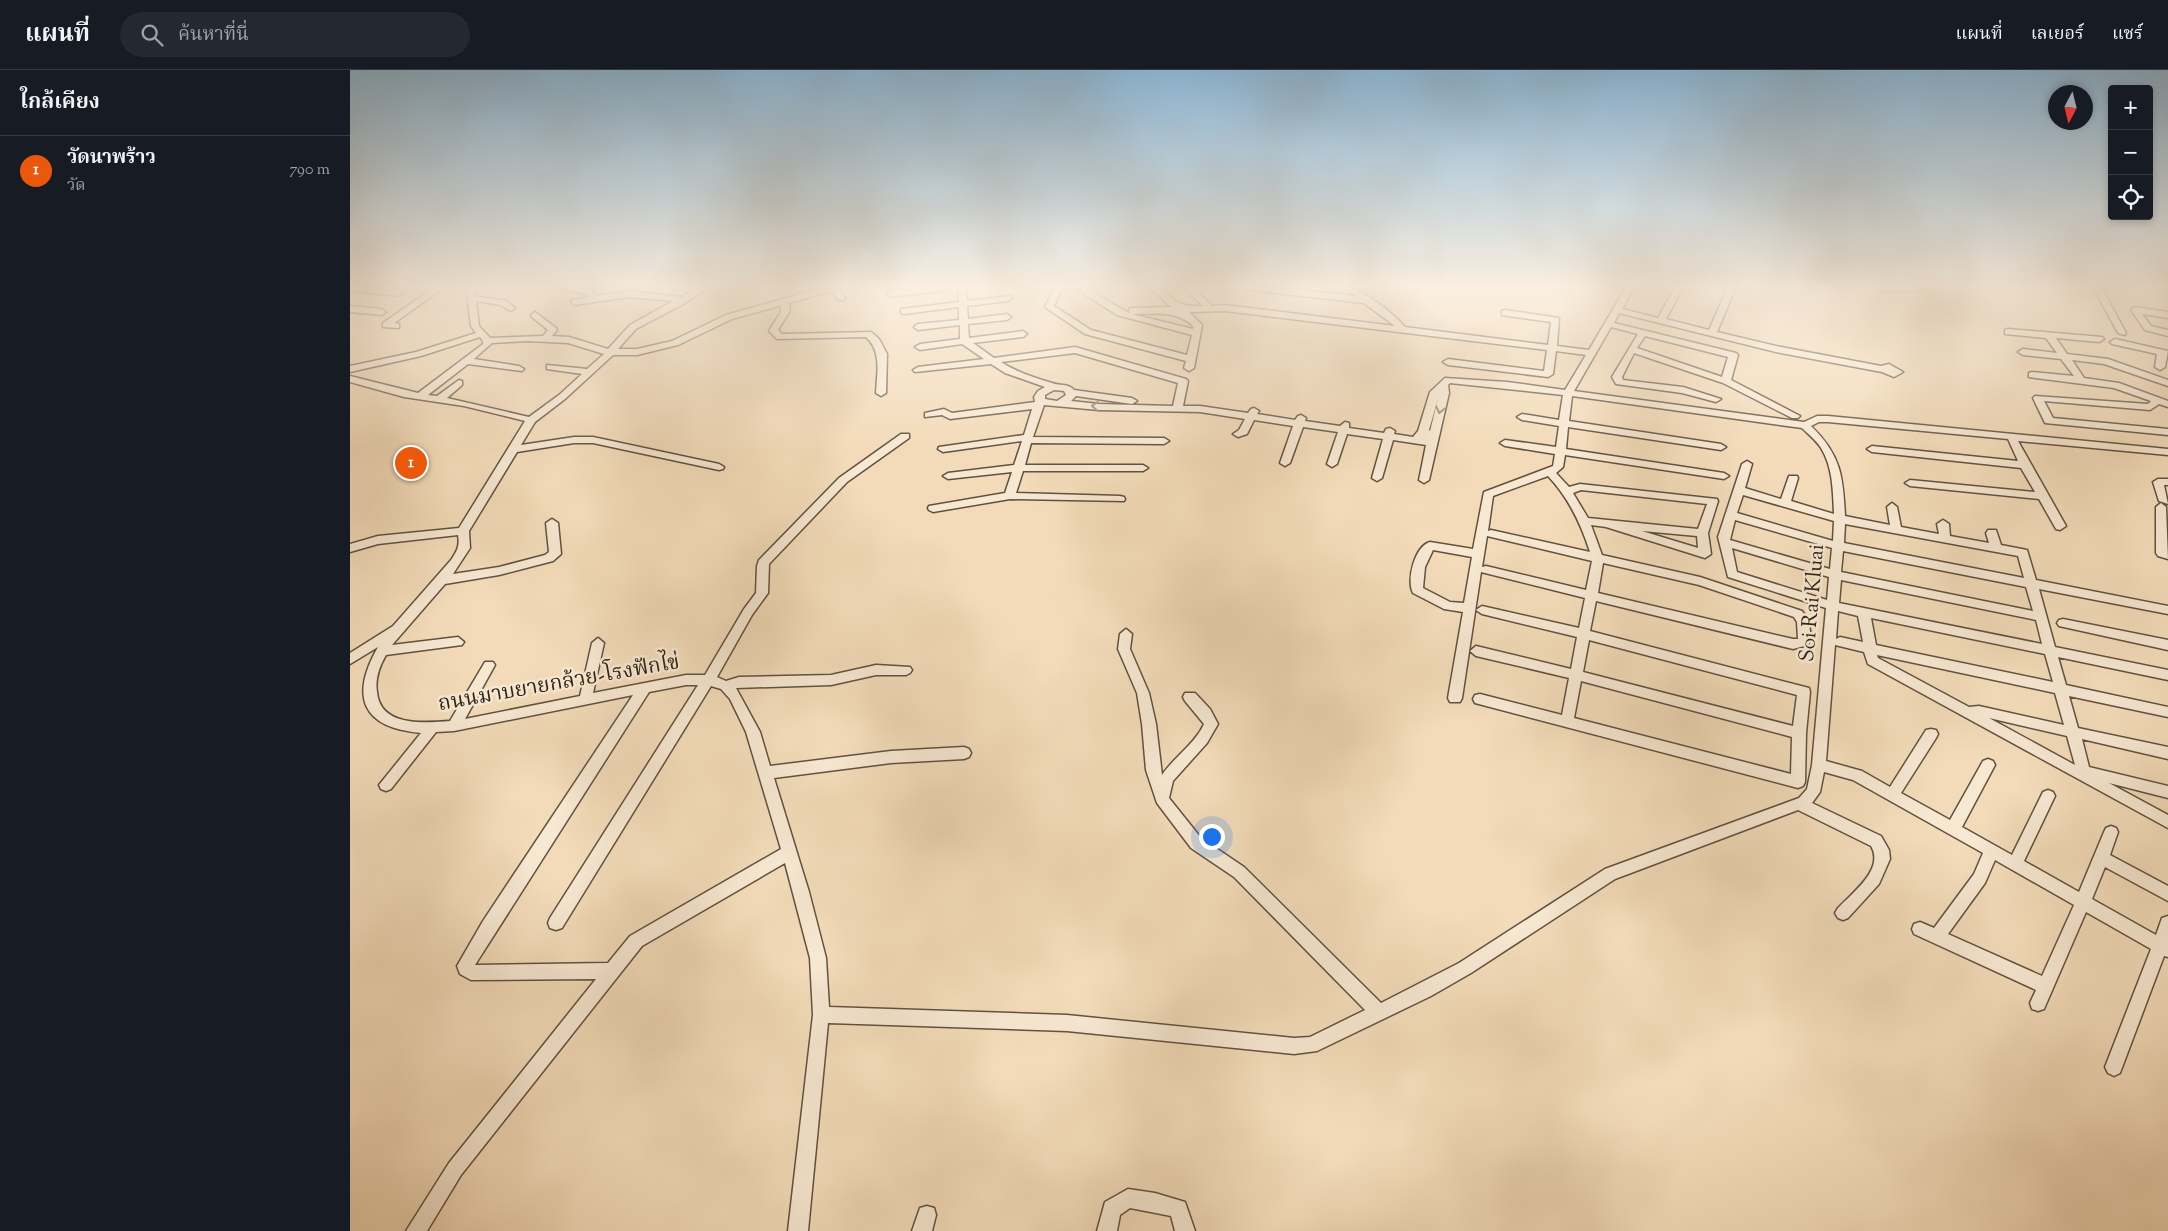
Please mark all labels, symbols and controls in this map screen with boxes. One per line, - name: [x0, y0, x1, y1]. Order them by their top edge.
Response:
- search box: [120, 12, 470, 57]
- text: แผนที่: [25, 18, 90, 52]
- icon: search: [138, 21, 166, 49]
- text: ค้นหาที่นี่: [178, 22, 249, 49]
- text: แผนที่: [1955, 22, 2003, 48]
- text: เลเยอร์: [2031, 22, 2084, 48]
- text: แชร์: [2112, 22, 2143, 48]
- north arrow: [2048, 85, 2093, 130]
- map controls: [2108, 85, 2153, 220]
- button: +: [2108, 85, 2153, 130]
- text: ใกล้เคียง: [20, 88, 100, 118]
- button: −: [2108, 130, 2153, 175]
- text: วัดนาพร้าว: [67, 145, 156, 172]
- text: 1: [33, 159, 39, 182]
- text: 790 m: [289, 159, 330, 182]
- text: วัด: [67, 175, 86, 198]
- button: locate: [2108, 175, 2153, 220]
- one-way arrow: [1090, 401, 1098, 412]
- one-way arrow: [1435, 405, 1446, 414]
- pin: 1: [395, 444, 427, 482]
- street label: Soi Rai Kluai: [1793, 543, 1833, 663]
- street label: ถนนมาบยายกล้วย-โรงฟักไข่: [435, 646, 682, 720]
- your location: [1199, 824, 1225, 850]

